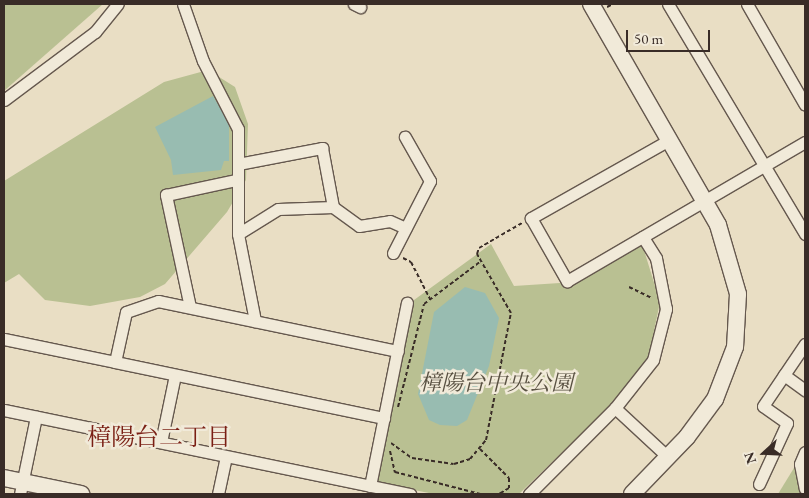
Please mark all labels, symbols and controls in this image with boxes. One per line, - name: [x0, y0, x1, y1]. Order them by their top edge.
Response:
- scale bar: [629, 20, 713, 52]
- text: 50 m: [634, 29, 663, 48]
- park label: 樟陽台中央公園: [419, 370, 573, 396]
- district label: 樟陽台二丁目: [87, 423, 231, 451]
- north arrow: [739, 428, 789, 478]
- text: N: [740, 450, 760, 467]

